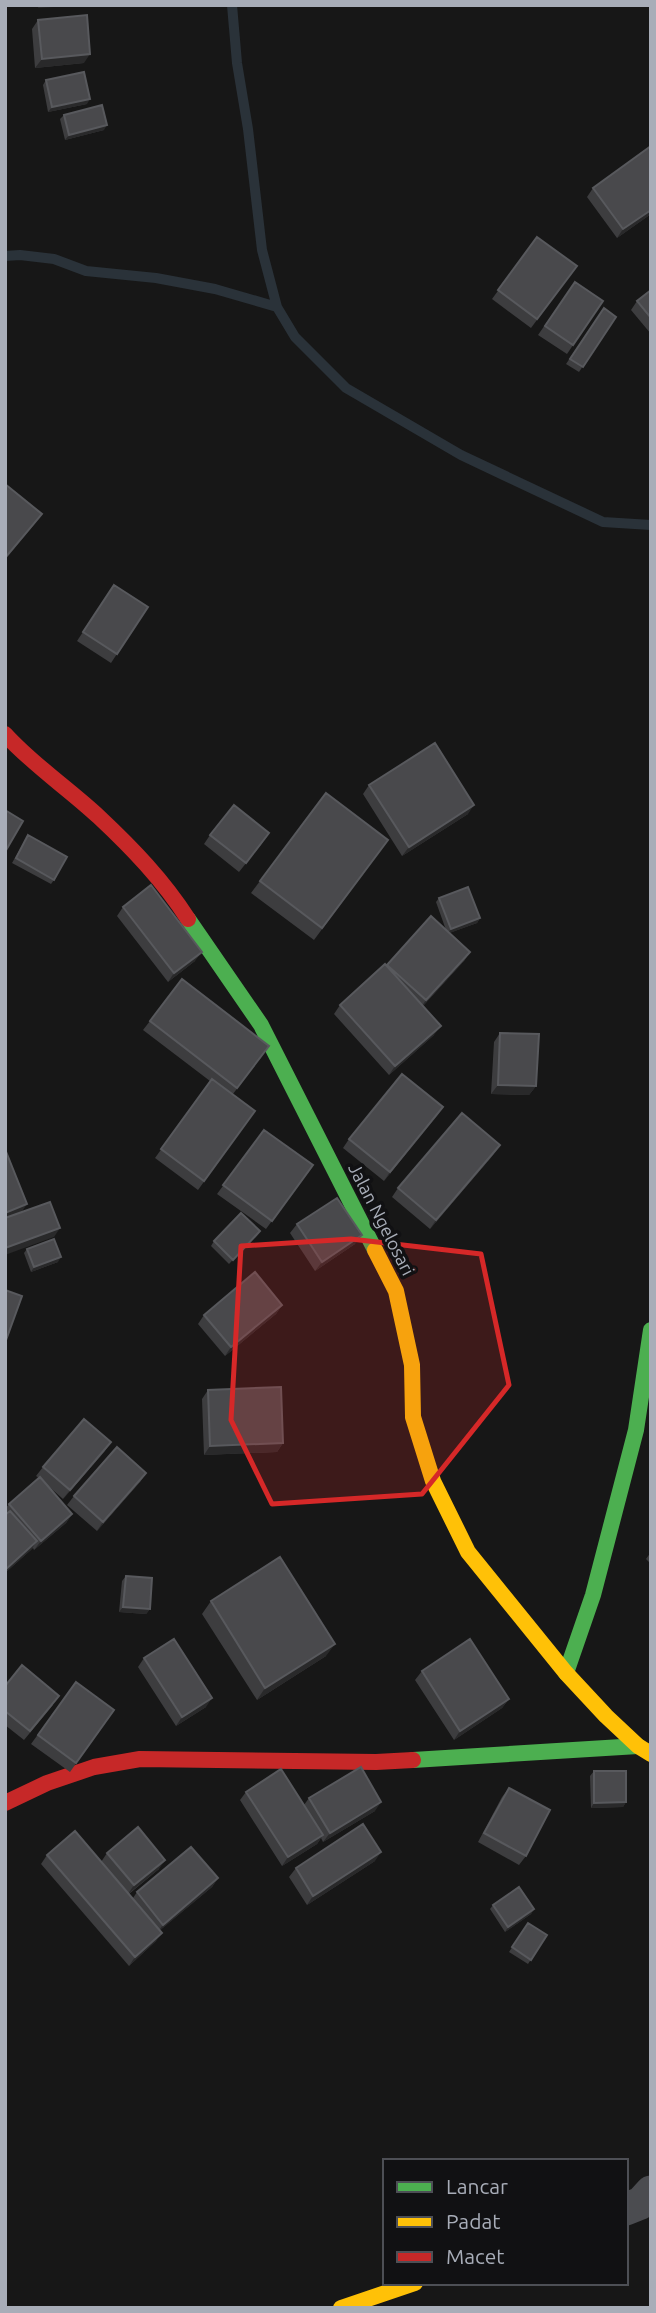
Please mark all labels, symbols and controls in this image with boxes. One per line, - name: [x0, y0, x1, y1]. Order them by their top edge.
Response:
- street label: Jalan Ngelosari: [345, 1160, 419, 1278]
- legend: [383, 2159, 628, 2285]
- text: Lancar: [446, 2174, 508, 2198]
- text: Padat: [446, 2209, 501, 2233]
- text: Macet: [446, 2244, 505, 2268]

